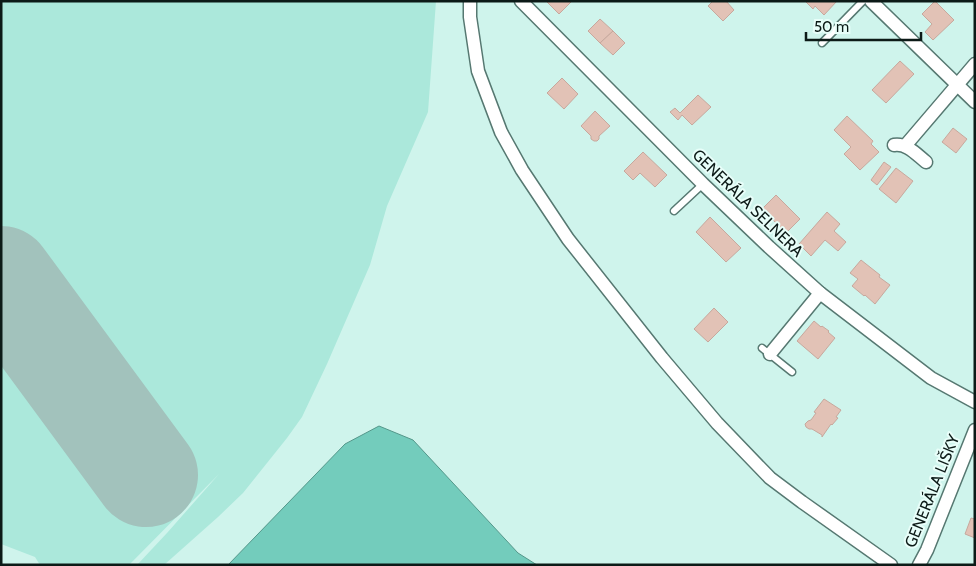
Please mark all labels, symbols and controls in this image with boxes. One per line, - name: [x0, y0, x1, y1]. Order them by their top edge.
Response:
- scale bar: [806, 10, 921, 42]
- text: 50 m: [814, 18, 849, 36]
- street label: GENERÁLA SELNERA: [689, 145, 807, 261]
- street label: GENERÁLA LIŠKY: [901, 431, 964, 550]

